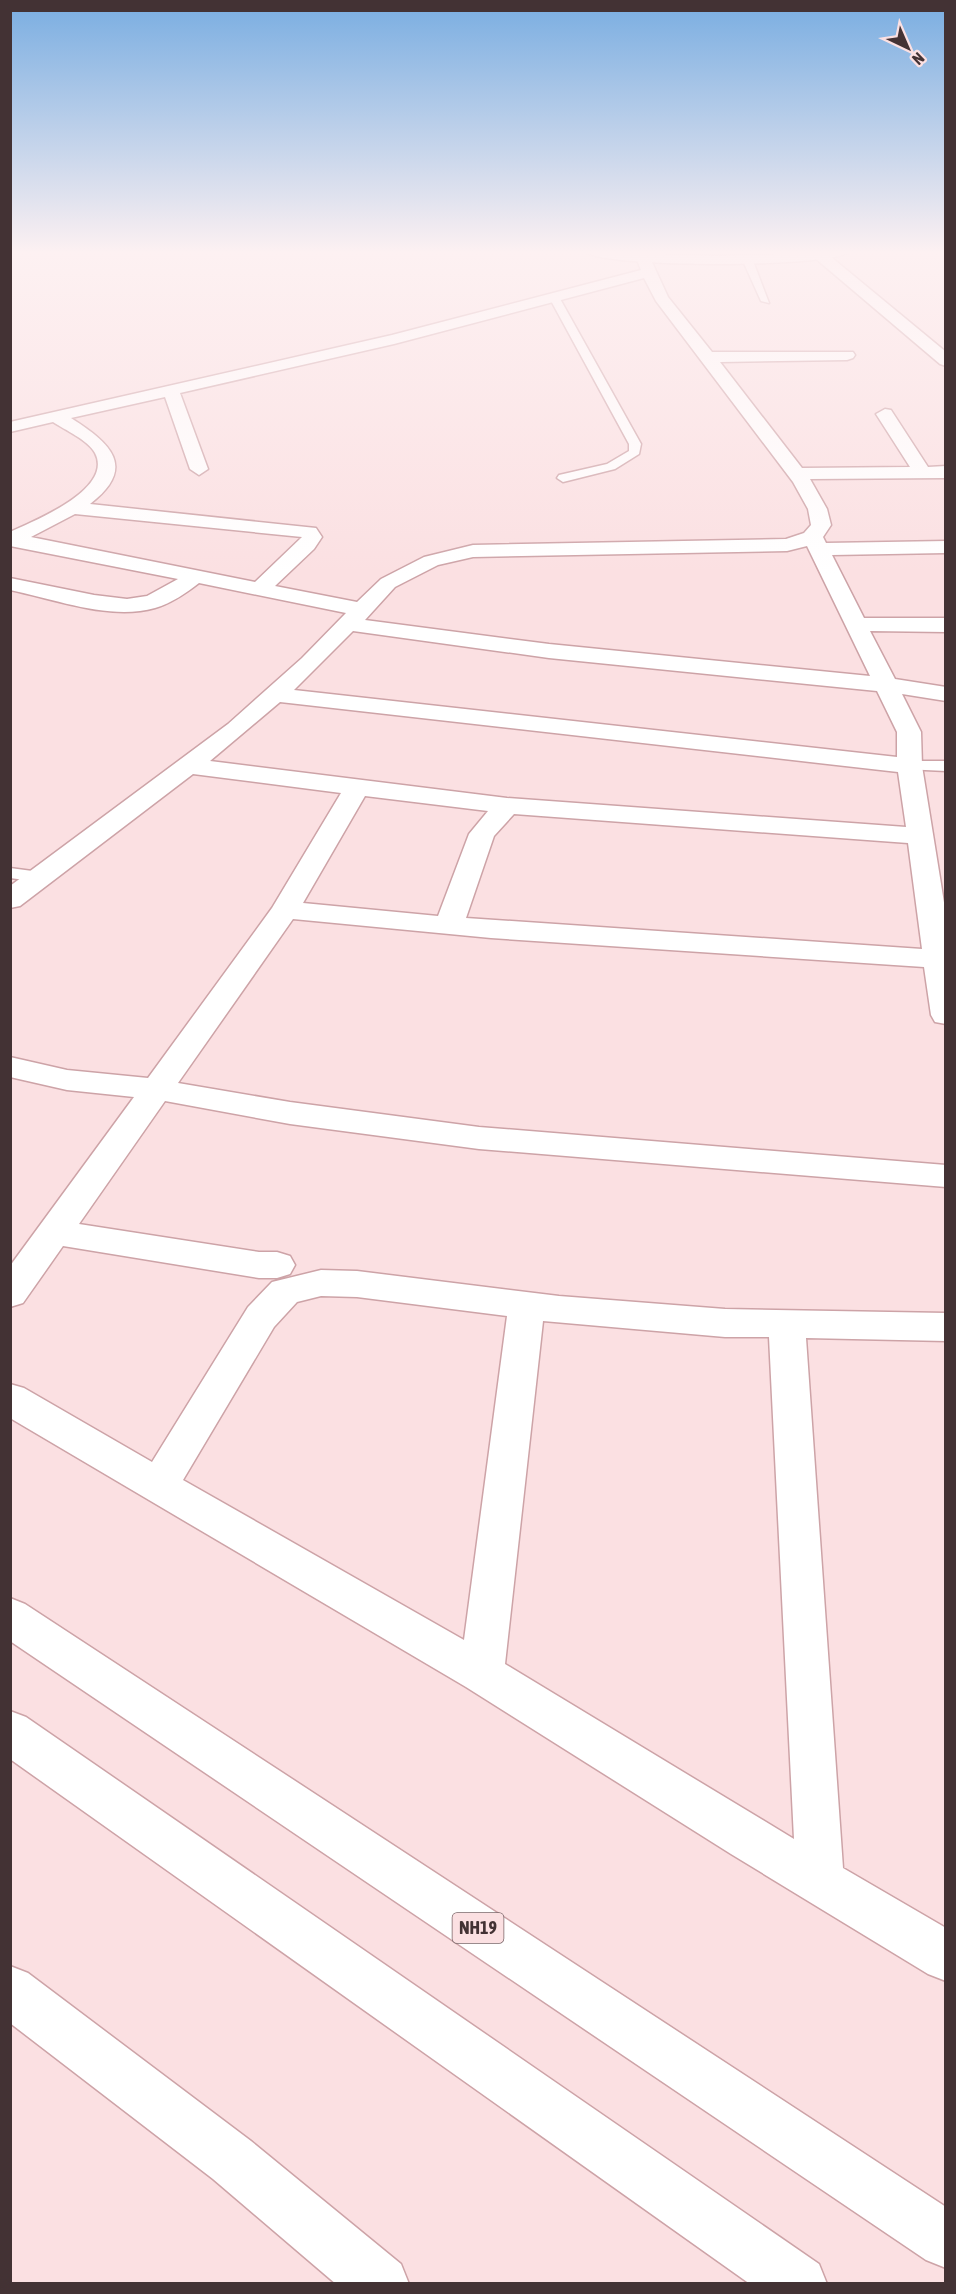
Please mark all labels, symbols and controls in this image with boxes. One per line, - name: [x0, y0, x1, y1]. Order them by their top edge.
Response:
- north arrow: [878, 18, 938, 78]
- text: N: [909, 49, 928, 69]
- road number: NH19: [452, 1913, 504, 1943]

